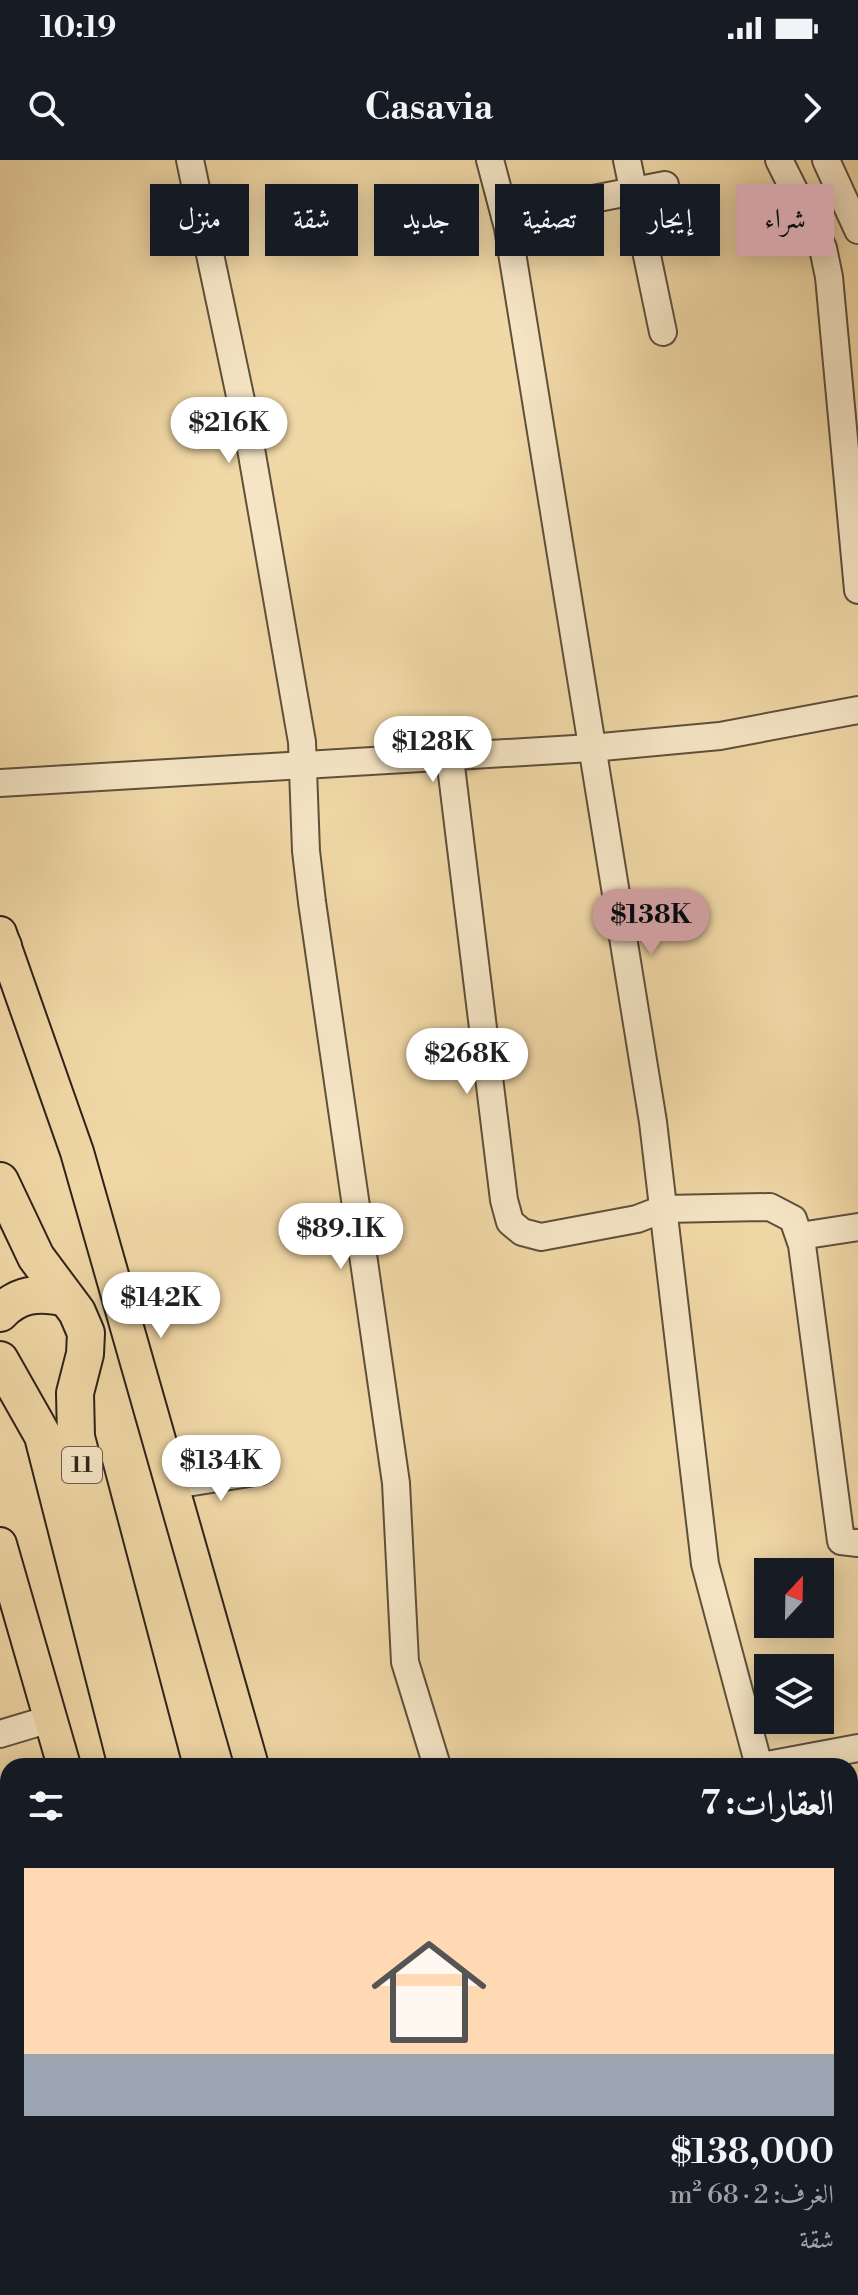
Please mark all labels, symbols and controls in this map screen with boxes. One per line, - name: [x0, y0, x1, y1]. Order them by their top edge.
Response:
- text: 10:19: [40, 9, 116, 47]
- icon: search: [24, 86, 68, 130]
- text: Casavia: [365, 86, 493, 131]
- icon: forward: [790, 86, 834, 130]
- chip: منزل: [150, 184, 249, 256]
- chip: شقة: [265, 184, 358, 256]
- chip: جديد: [374, 184, 479, 256]
- chip: تصفية: [495, 184, 604, 256]
- chip: إيجار: [620, 184, 720, 256]
- chip: شراء: [736, 184, 834, 256]
- pin: $216K: [173, 397, 285, 465]
- text: $216K: [188, 407, 270, 439]
- pin: $128K: [377, 716, 489, 784]
- text: $128K: [392, 726, 474, 758]
- pin: $138K: [595, 889, 707, 957]
- text: $138K: [610, 899, 692, 931]
- pin: $268K: [411, 1028, 523, 1096]
- text: $268K: [424, 1038, 510, 1070]
- pin: $89.1K: [276, 1203, 406, 1271]
- text: $89.1K: [296, 1213, 386, 1245]
- pin: $142K: [105, 1272, 217, 1340]
- text: $142K: [120, 1282, 202, 1314]
- pin: $134K: [165, 1435, 277, 1503]
- text: $134K: [180, 1445, 262, 1477]
- road number: 11: [62, 1447, 102, 1483]
- north arrow: [754, 1558, 834, 1638]
- map controls: [754, 1558, 834, 1734]
- button: layers: [754, 1654, 834, 1734]
- text: العقارات: 7: [700, 1783, 834, 1825]
- icon: filters: [24, 1784, 68, 1828]
- icon: home: [357, 1920, 501, 2064]
- text: $138,000: [671, 2132, 834, 2174]
- text: الغرف: 2 · 68 m²: [670, 2179, 834, 2211]
- text: شقة: [800, 2224, 834, 2256]

